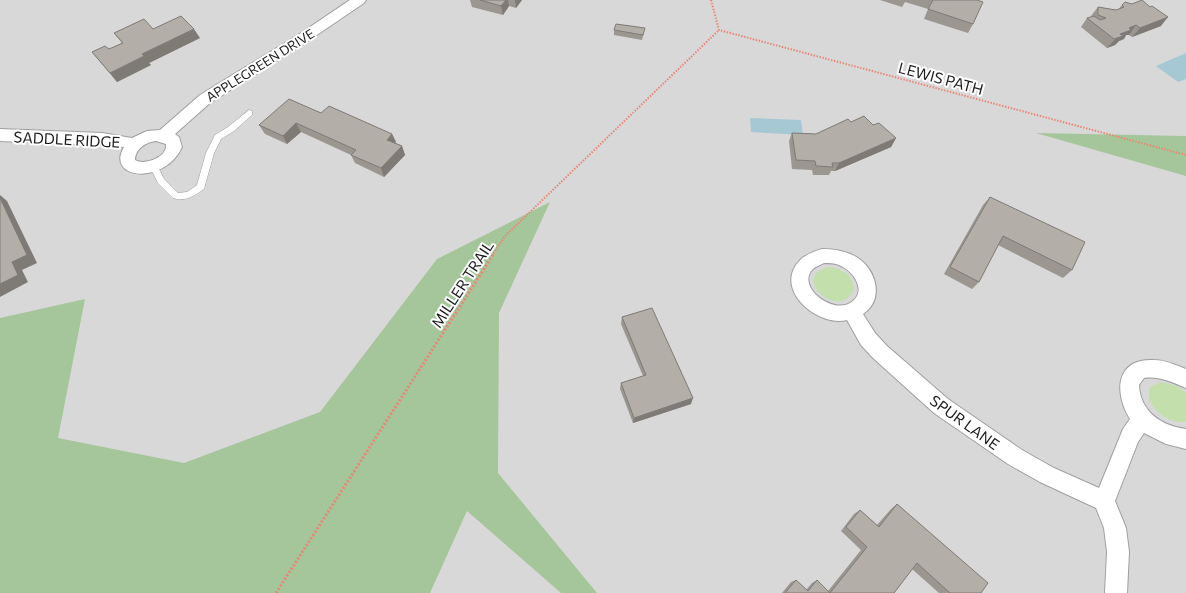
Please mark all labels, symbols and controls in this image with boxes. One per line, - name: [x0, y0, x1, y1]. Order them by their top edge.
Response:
- street label: APPLEGREEN DRIVE: [203, 25, 317, 105]
- street label: LEWIS PATH: [897, 58, 985, 98]
- street label: SADDLE RIDGE: [13, 127, 121, 151]
- street label: MILLER TRAIL: [427, 237, 497, 331]
- street label: SPUR LANE: [927, 391, 1003, 453]

